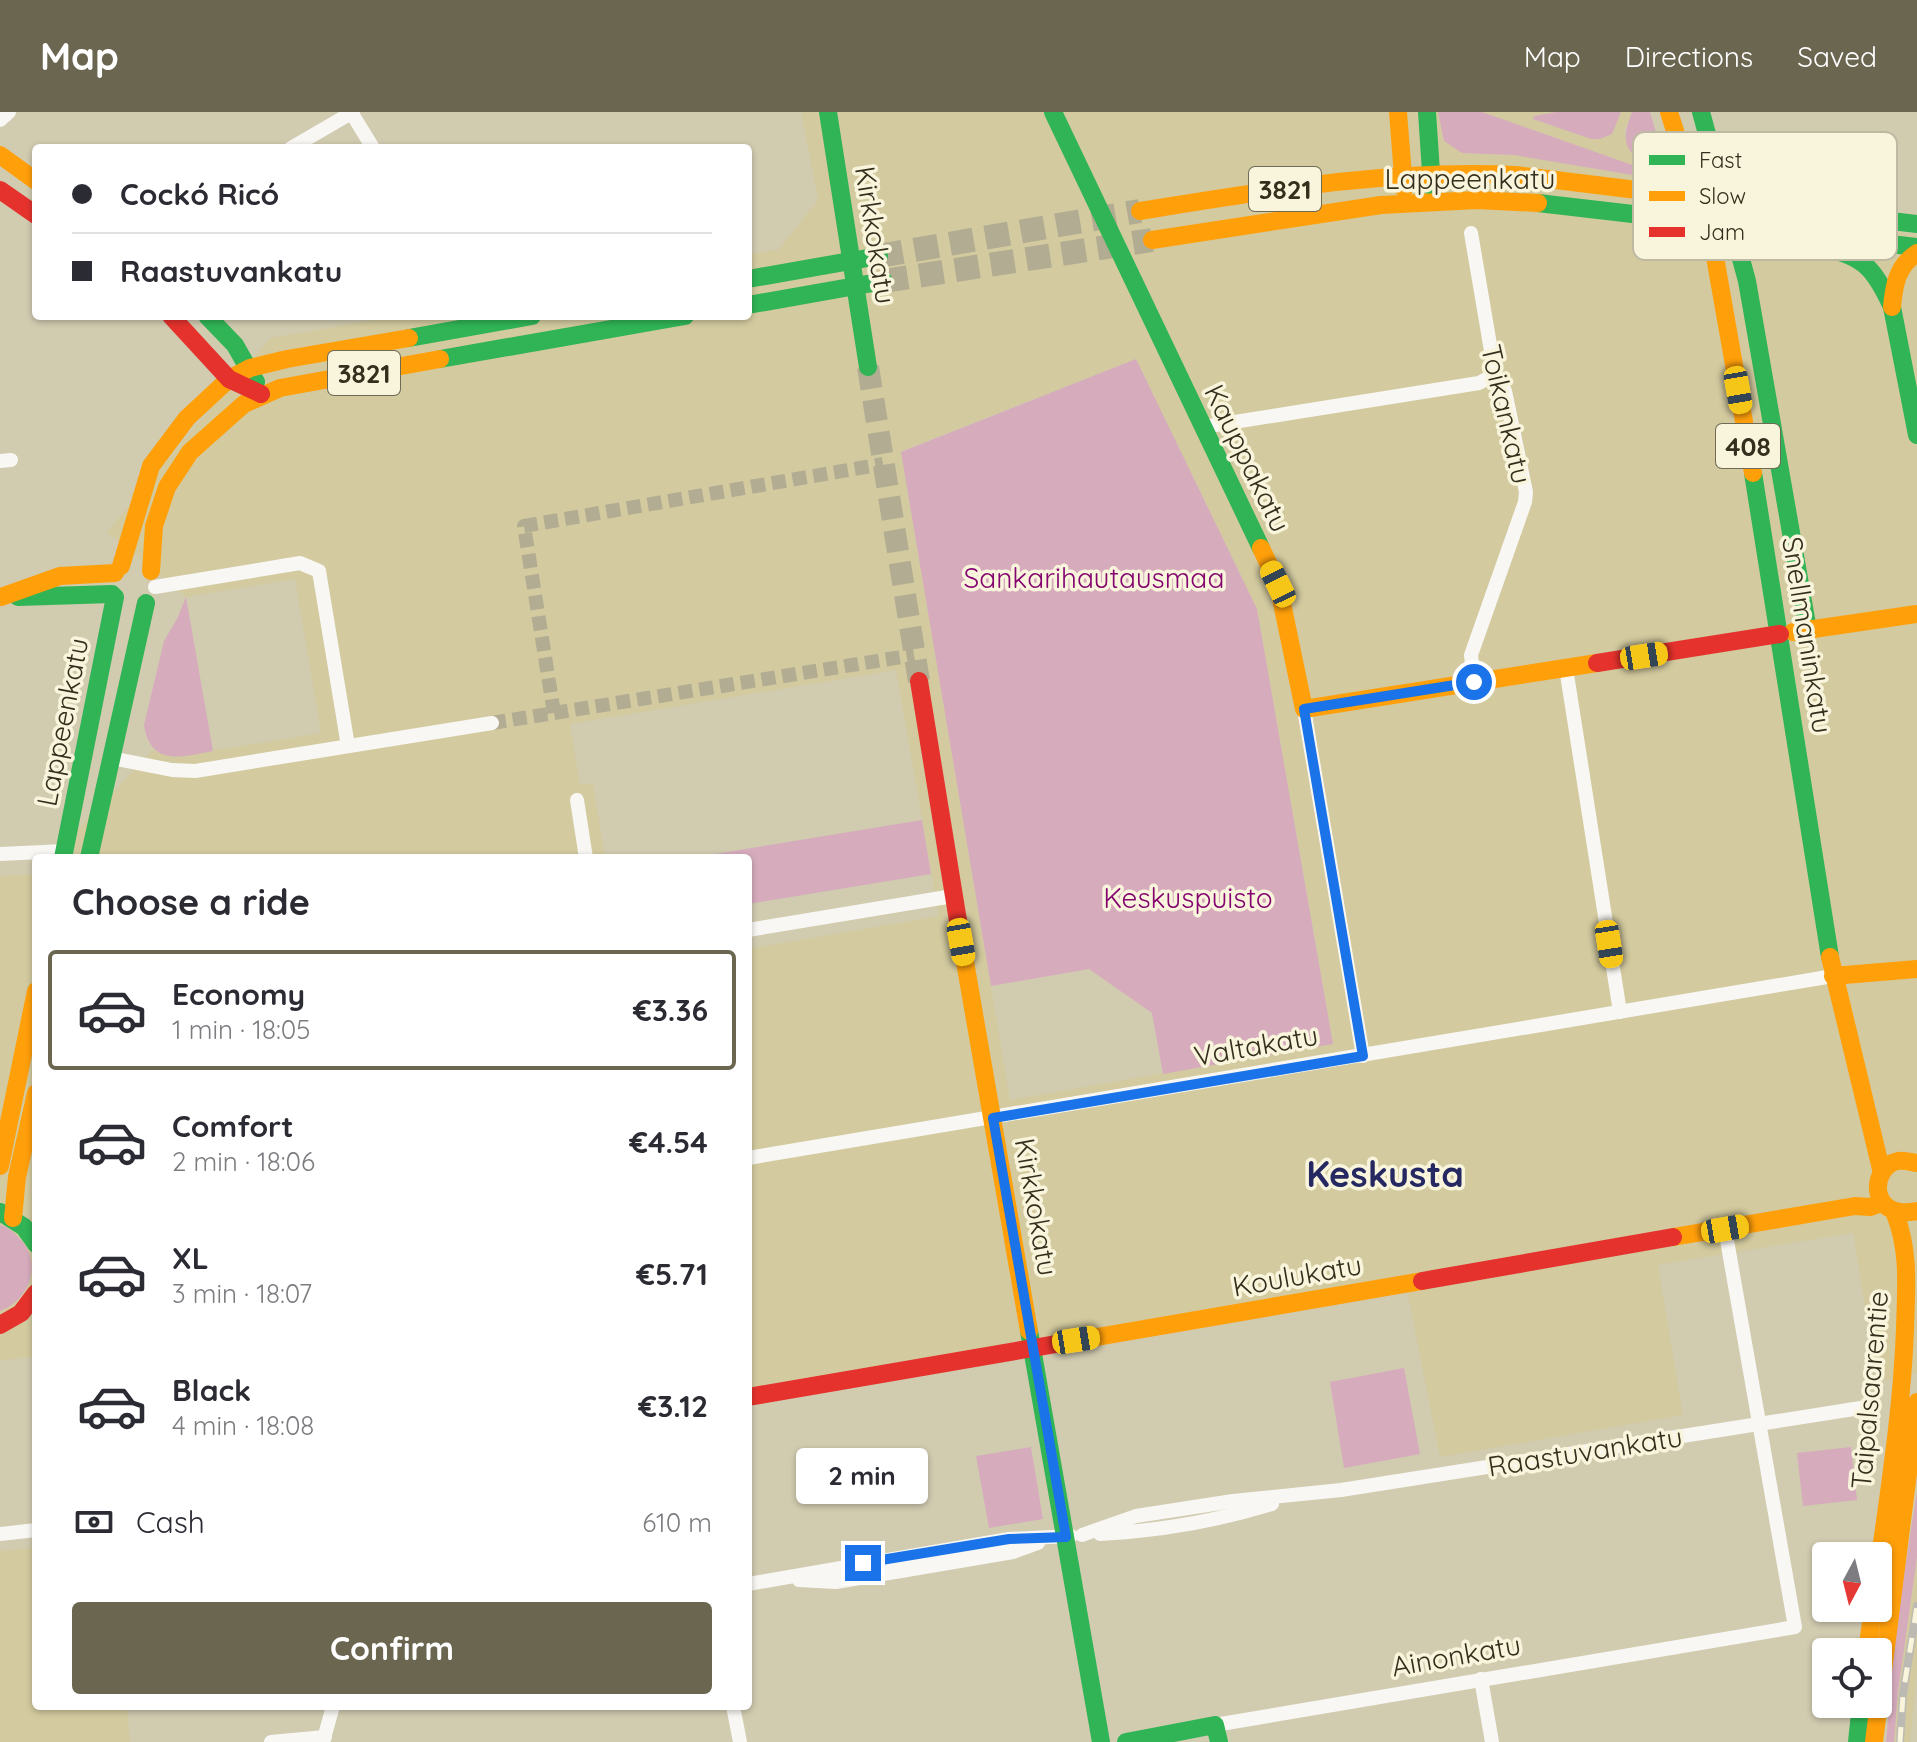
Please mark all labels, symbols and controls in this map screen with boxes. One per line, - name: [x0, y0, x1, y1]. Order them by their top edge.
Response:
- text: Map: [40, 32, 119, 80]
- text: Map: [1524, 39, 1581, 74]
- text: Directions: [1625, 39, 1753, 74]
- text: Saved: [1797, 39, 1877, 74]
- legend: [1633, 132, 1897, 260]
- text: Fast: [1699, 146, 1742, 174]
- street label: Lappeenkatu: [1385, 161, 1555, 196]
- street label: Kirkkokatu: [848, 164, 904, 306]
- road number: 3821: [1249, 167, 1321, 211]
- text: Cockó Ricó: [120, 175, 279, 213]
- text: Slow: [1699, 182, 1746, 210]
- text: Jam: [1699, 218, 1745, 246]
- text: Raastuvankatu: [120, 252, 342, 290]
- street label: Toikankatu: [1474, 341, 1540, 487]
- road number: 3821: [328, 351, 400, 395]
- car: [1722, 364, 1754, 416]
- street label: Kauppakatu: [1197, 379, 1299, 537]
- road number: 408: [1716, 424, 1780, 468]
- street label: Snellmaninkatu: [1775, 534, 1841, 736]
- car: [1257, 557, 1299, 611]
- park label: Sankarihautausmaa: [963, 560, 1225, 595]
- street label: Lappeenkatu: [29, 635, 95, 809]
- car: [1618, 640, 1670, 672]
- route start: [1456, 664, 1492, 700]
- text: Choose a ride: [72, 879, 310, 924]
- park label: Keskuspuisto: [1103, 880, 1273, 915]
- car: [945, 916, 977, 968]
- car: [1593, 918, 1625, 970]
- icon: car: [76, 974, 148, 1046]
- text: Economy: [172, 975, 305, 1013]
- text: €3.36: [633, 991, 708, 1029]
- text: 1 min · 18:05: [172, 1013, 310, 1046]
- street label: Valtakatu: [1191, 1017, 1321, 1073]
- icon: car: [76, 1106, 148, 1178]
- text: Comfort: [172, 1107, 293, 1145]
- text: €4.54: [629, 1123, 708, 1161]
- street label: Kirkkokatu: [1008, 1135, 1066, 1279]
- text: 2 min · 18:06: [172, 1145, 315, 1178]
- district label: Keskusta: [1306, 1151, 1464, 1196]
- car: [1699, 1213, 1751, 1245]
- icon: car: [76, 1238, 148, 1310]
- text: XL: [172, 1239, 209, 1277]
- street label: Koulukatu: [1230, 1246, 1364, 1304]
- text: €5.71: [636, 1255, 708, 1293]
- text: 3 min · 18:07: [172, 1277, 312, 1310]
- street label: Taipalsaarentie: [1843, 1290, 1895, 1490]
- car: [1050, 1324, 1102, 1356]
- icon: car: [76, 1370, 148, 1442]
- text: Black: [172, 1371, 251, 1409]
- text: €3.12: [638, 1387, 708, 1425]
- text: 4 min · 18:08: [172, 1409, 314, 1442]
- street label: Raastuvankatu: [1485, 1418, 1685, 1484]
- callout: 2 min: [797, 1447, 929, 1503]
- text: 2 min: [828, 1459, 896, 1492]
- icon: cash: [72, 1500, 116, 1544]
- text: Cash: [136, 1503, 205, 1541]
- text: 610 m: [642, 1506, 712, 1539]
- north arrow: [1812, 1542, 1892, 1622]
- map controls: [1812, 1542, 1892, 1718]
- route end: [845, 1545, 881, 1581]
- button: Confirm: [72, 1602, 712, 1694]
- street label: Ainonkatu: [1389, 1626, 1523, 1684]
- button: locate: [1812, 1638, 1892, 1718]

